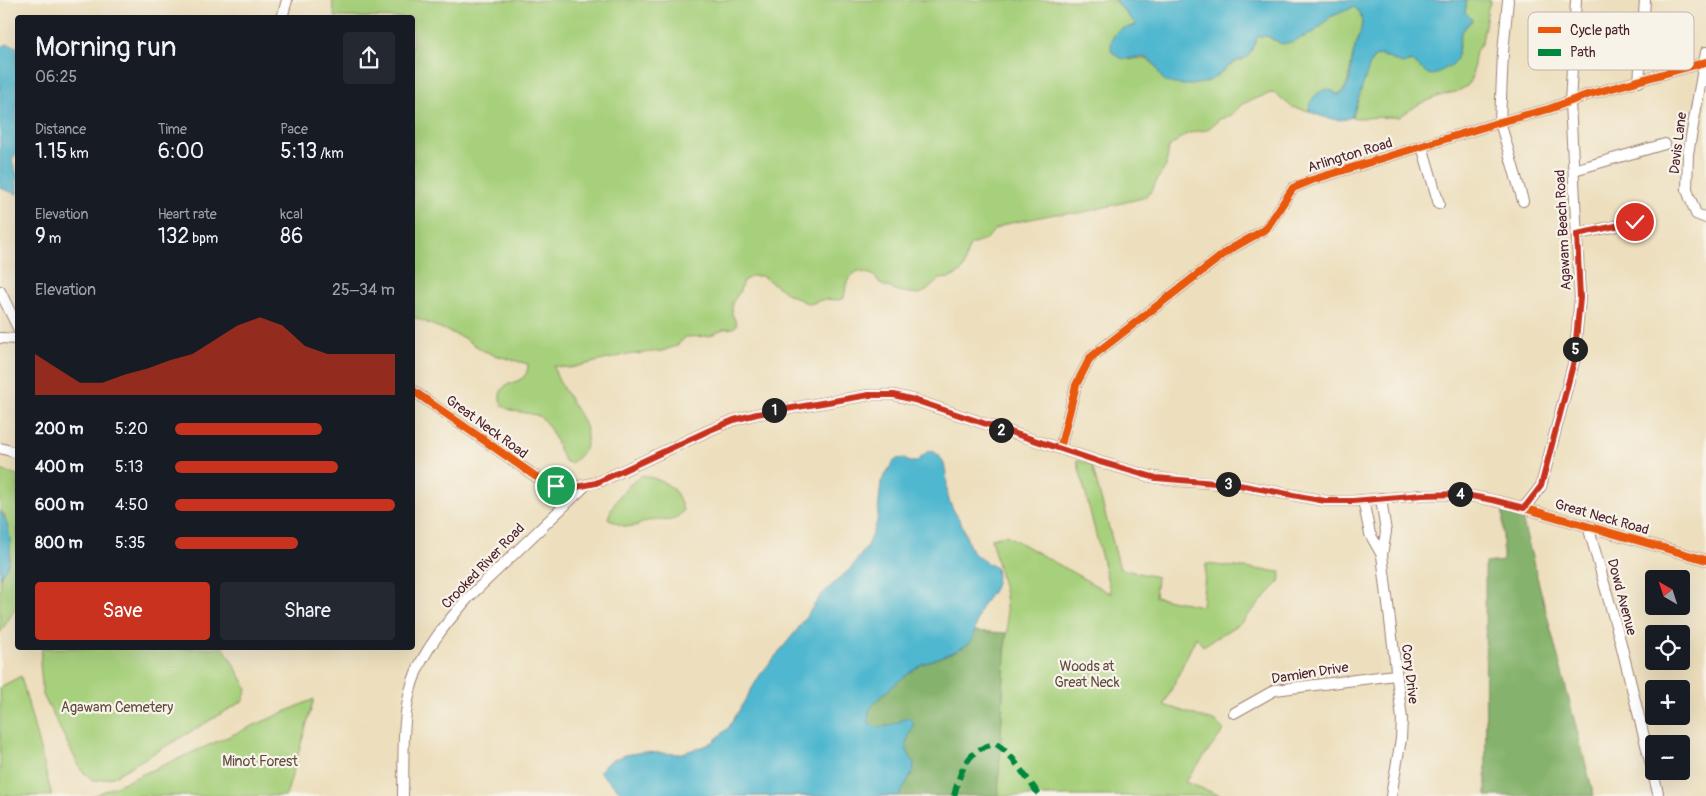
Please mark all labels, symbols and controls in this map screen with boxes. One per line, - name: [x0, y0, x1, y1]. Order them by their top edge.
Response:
- legend: [1528, 12, 1694, 70]
- text: Cycle path: [1570, 22, 1630, 39]
- text: Morning run: [35, 30, 177, 65]
- button: share: [343, 32, 395, 84]
- text: Path: [1570, 44, 1595, 61]
- text: 06:25: [35, 67, 77, 87]
- street label: Davis Lane: [1666, 111, 1690, 175]
- text: Distance: [35, 121, 86, 138]
- text: Time: [158, 121, 187, 138]
- text: Pace: [280, 121, 308, 138]
- street label: Arlington Road: [1306, 134, 1395, 176]
- text: 1.15: [35, 138, 67, 165]
- text: 6:00: [158, 138, 204, 165]
- text: 5:13: [280, 138, 317, 165]
- text: km: [67, 145, 89, 162]
- text: /km: [317, 145, 344, 162]
- street label: Agawam Beach Road: [1551, 169, 1575, 291]
- pin: [1614, 201, 1656, 243]
- text: Elevation: [35, 206, 88, 223]
- text: Heart rate: [158, 206, 217, 223]
- text: kcal: [280, 206, 303, 223]
- icon: check: [1621, 208, 1649, 236]
- text: 9: [35, 223, 46, 250]
- text: 132: [158, 223, 189, 250]
- text: 86: [280, 223, 303, 250]
- text: m: [46, 230, 61, 247]
- text: bpm: [189, 230, 218, 247]
- text: Elevation: [35, 280, 96, 300]
- text: 25–34 m: [332, 280, 395, 300]
- pin: 5: [1562, 336, 1588, 362]
- text: 5: [1572, 341, 1579, 358]
- street label: Great Neck Road: [443, 392, 531, 462]
- pin: 1: [762, 398, 786, 422]
- text: 1: [772, 402, 777, 419]
- pin: 2: [988, 418, 1014, 442]
- text: 200 m: [35, 419, 83, 439]
- text: 5:20: [115, 419, 148, 439]
- text: 2: [998, 422, 1005, 439]
- text: 400 m: [35, 457, 84, 477]
- text: 5:13: [115, 457, 143, 477]
- pin: [535, 465, 577, 507]
- icon: arrive: [542, 472, 570, 500]
- pin: 3: [1216, 472, 1240, 496]
- text: 3: [1225, 476, 1232, 493]
- pin: 4: [1448, 482, 1472, 506]
- text: 4: [1456, 486, 1465, 503]
- text: 600 m: [35, 495, 84, 515]
- text: 4:50: [115, 495, 148, 515]
- street label: Great Neck Road: [1553, 495, 1651, 539]
- street label: Crooked River Road: [438, 520, 528, 612]
- text: 800 m: [35, 533, 83, 553]
- text: 5:35: [115, 533, 146, 553]
- street label: Dowd Avenue: [1604, 557, 1640, 637]
- north arrow: [1645, 570, 1690, 615]
- map controls: [1645, 570, 1690, 780]
- button: Save: [35, 582, 210, 640]
- button: Share: [220, 582, 395, 640]
- button: locate: [1645, 625, 1690, 670]
- street label: Cory Drive: [1398, 643, 1422, 705]
- park label: Woods at Great Neck: [1055, 658, 1120, 691]
- street label: Damien Drive: [1270, 659, 1350, 687]
- button: +: [1645, 680, 1690, 725]
- park label: Agawam Cemetery: [61, 699, 173, 716]
- button: −: [1645, 735, 1690, 780]
- park label: Minot Forest: [222, 753, 298, 770]

